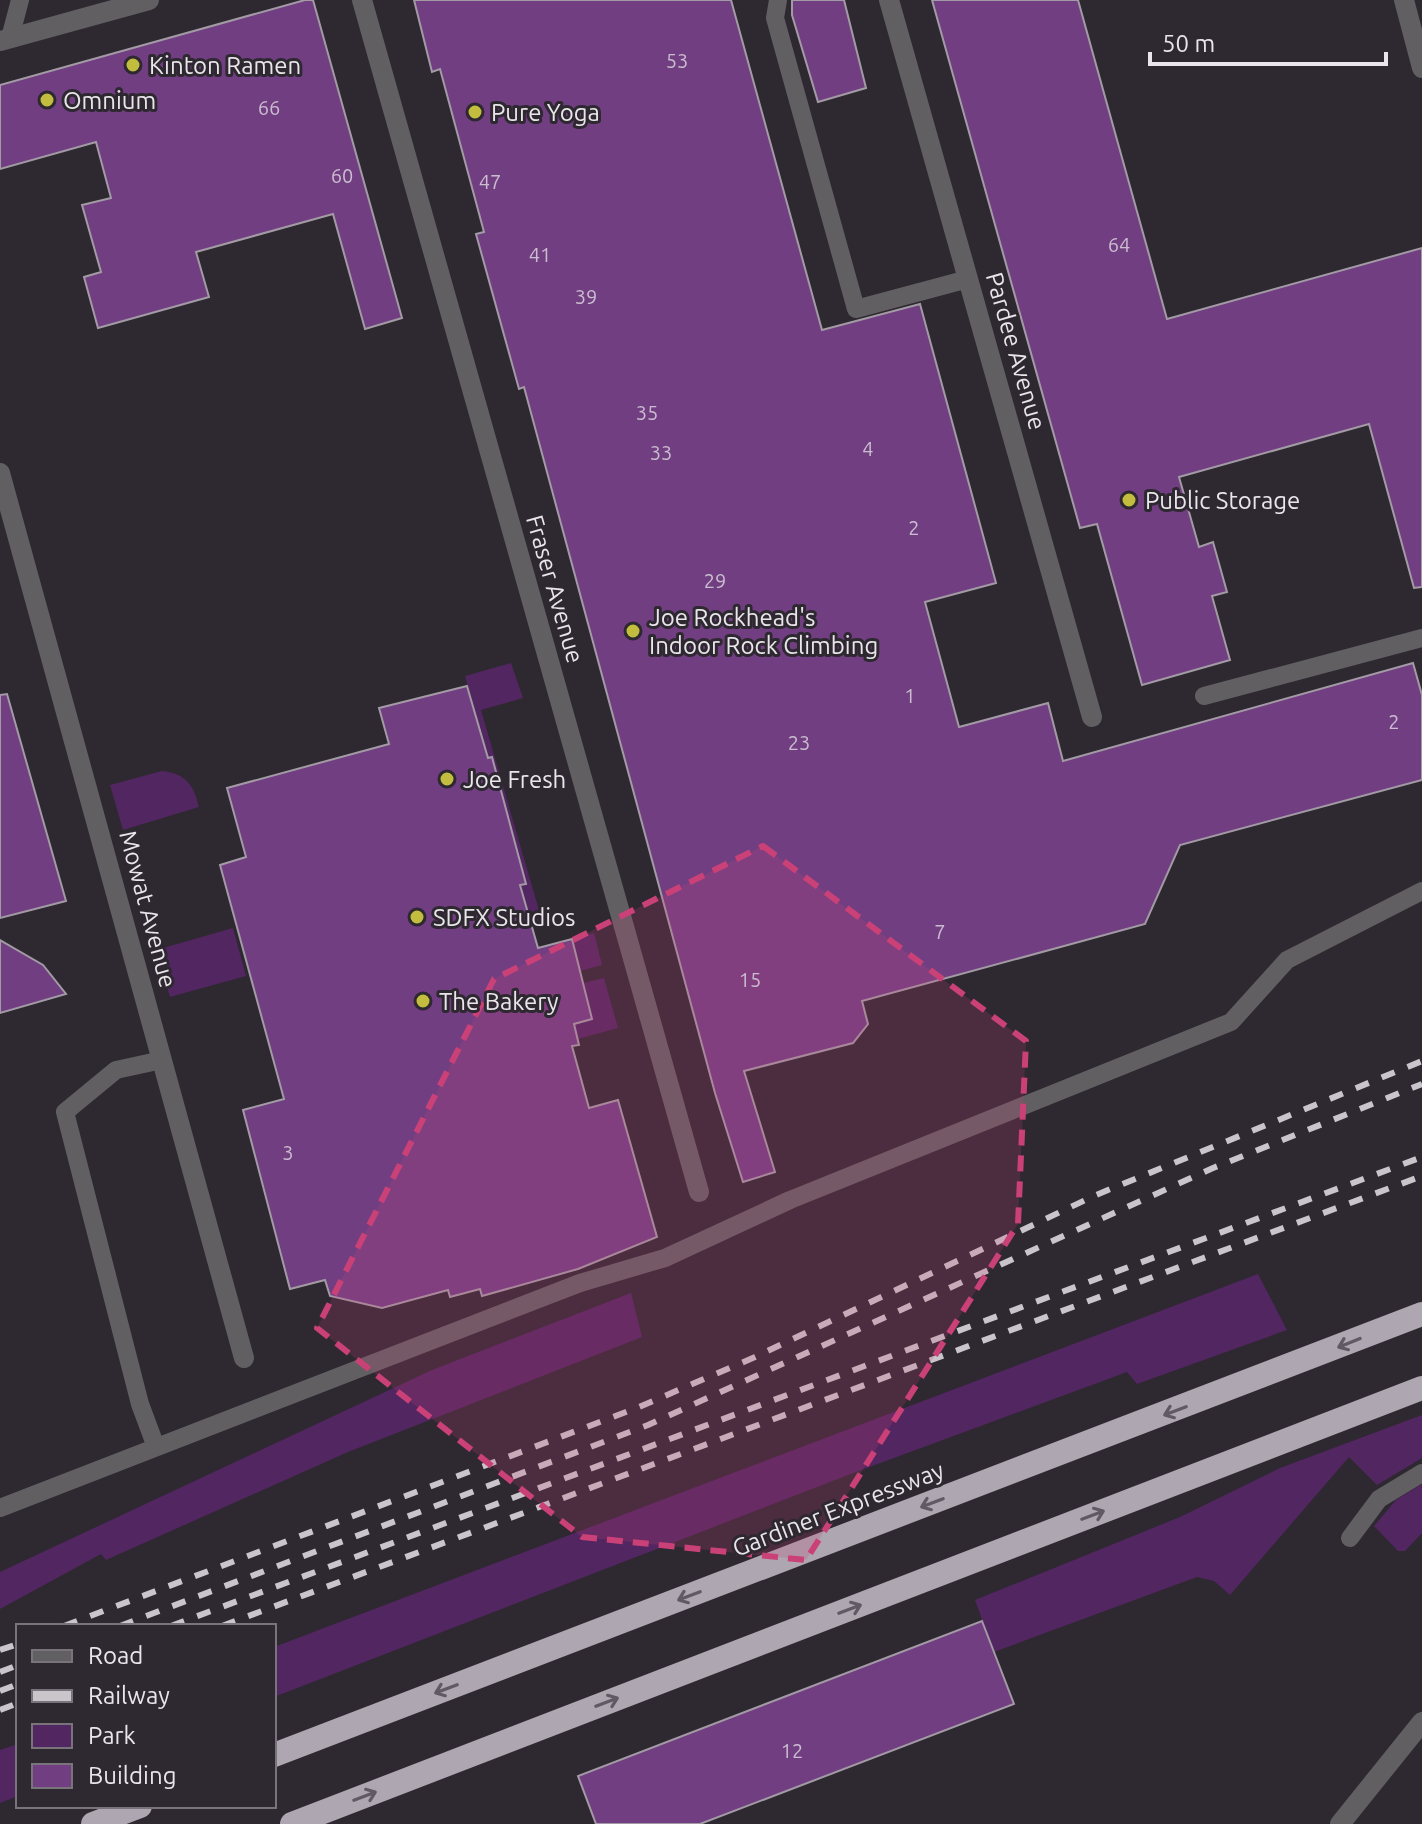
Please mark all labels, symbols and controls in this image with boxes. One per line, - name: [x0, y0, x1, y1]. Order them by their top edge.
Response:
- scale bar: [1150, 16, 1386, 66]
- text: 50 m: [1162, 30, 1215, 57]
- house number: 53: [666, 49, 688, 72]
- place label: Kinton Ramen: [149, 52, 301, 79]
- marker: Kinton Ramen: [124, 56, 142, 74]
- place label: Omnium: [63, 87, 156, 114]
- marker: Omnium: [38, 91, 56, 109]
- house number: 66: [258, 96, 280, 119]
- place label: Pure Yoga: [491, 99, 600, 126]
- marker: Pure Yoga: [466, 103, 484, 121]
- house number: 60: [331, 164, 353, 187]
- house number: 47: [479, 170, 501, 193]
- house number: 64: [1108, 233, 1130, 256]
- house number: 41: [529, 243, 551, 266]
- street label: Pardee Avenue: [981, 269, 1051, 433]
- house number: 39: [575, 285, 597, 308]
- house number: 35: [636, 401, 658, 424]
- house number: 4: [862, 437, 874, 460]
- house number: 33: [650, 441, 672, 464]
- place label: Public Storage: [1145, 487, 1300, 514]
- marker: Public Storage: [1120, 491, 1138, 509]
- street label: Fraser Avenue: [521, 512, 589, 666]
- house number: 2: [908, 516, 920, 539]
- house number: 29: [704, 569, 726, 592]
- place label: Joe Rockhead's Indoor Rock Climbing: [649, 604, 878, 659]
- marker: Joe Rockhead's Indoor Rock Climbing: [624, 622, 642, 640]
- house number: 1: [904, 684, 916, 707]
- house number: 2: [1388, 710, 1400, 733]
- house number: 23: [788, 731, 810, 754]
- place label: Joe Fresh: [463, 766, 566, 793]
- marker: Joe Fresh: [438, 770, 456, 788]
- street label: Mowat Avenue: [114, 827, 182, 991]
- place label: SDFX Studios: [433, 904, 576, 931]
- marker: SDFX Studios: [408, 908, 426, 926]
- house number: 7: [934, 920, 946, 943]
- house number: 15: [739, 968, 761, 991]
- place label: The Bakery: [439, 988, 559, 1015]
- marker: The Bakery: [414, 992, 432, 1010]
- house number: 3: [282, 1141, 294, 1164]
- one-way arrow: [1337, 1337, 1362, 1351]
- one-way arrow: [1163, 1405, 1188, 1419]
- street label: Gardiner Expressway: [728, 1456, 948, 1562]
- one-way arrow: [920, 1497, 945, 1511]
- one-way arrow: [1080, 1507, 1104, 1521]
- one-way arrow: [677, 1590, 702, 1604]
- one-way arrow: [837, 1601, 862, 1615]
- legend: [16, 1624, 276, 1808]
- text: Road: [88, 1642, 143, 1669]
- text: Railway: [88, 1682, 170, 1709]
- one-way arrow: [434, 1683, 459, 1697]
- one-way arrow: [594, 1694, 619, 1708]
- text: Park: [88, 1722, 136, 1749]
- house number: 12: [781, 1739, 803, 1762]
- text: Building: [88, 1762, 176, 1789]
- one-way arrow: [352, 1788, 377, 1802]

